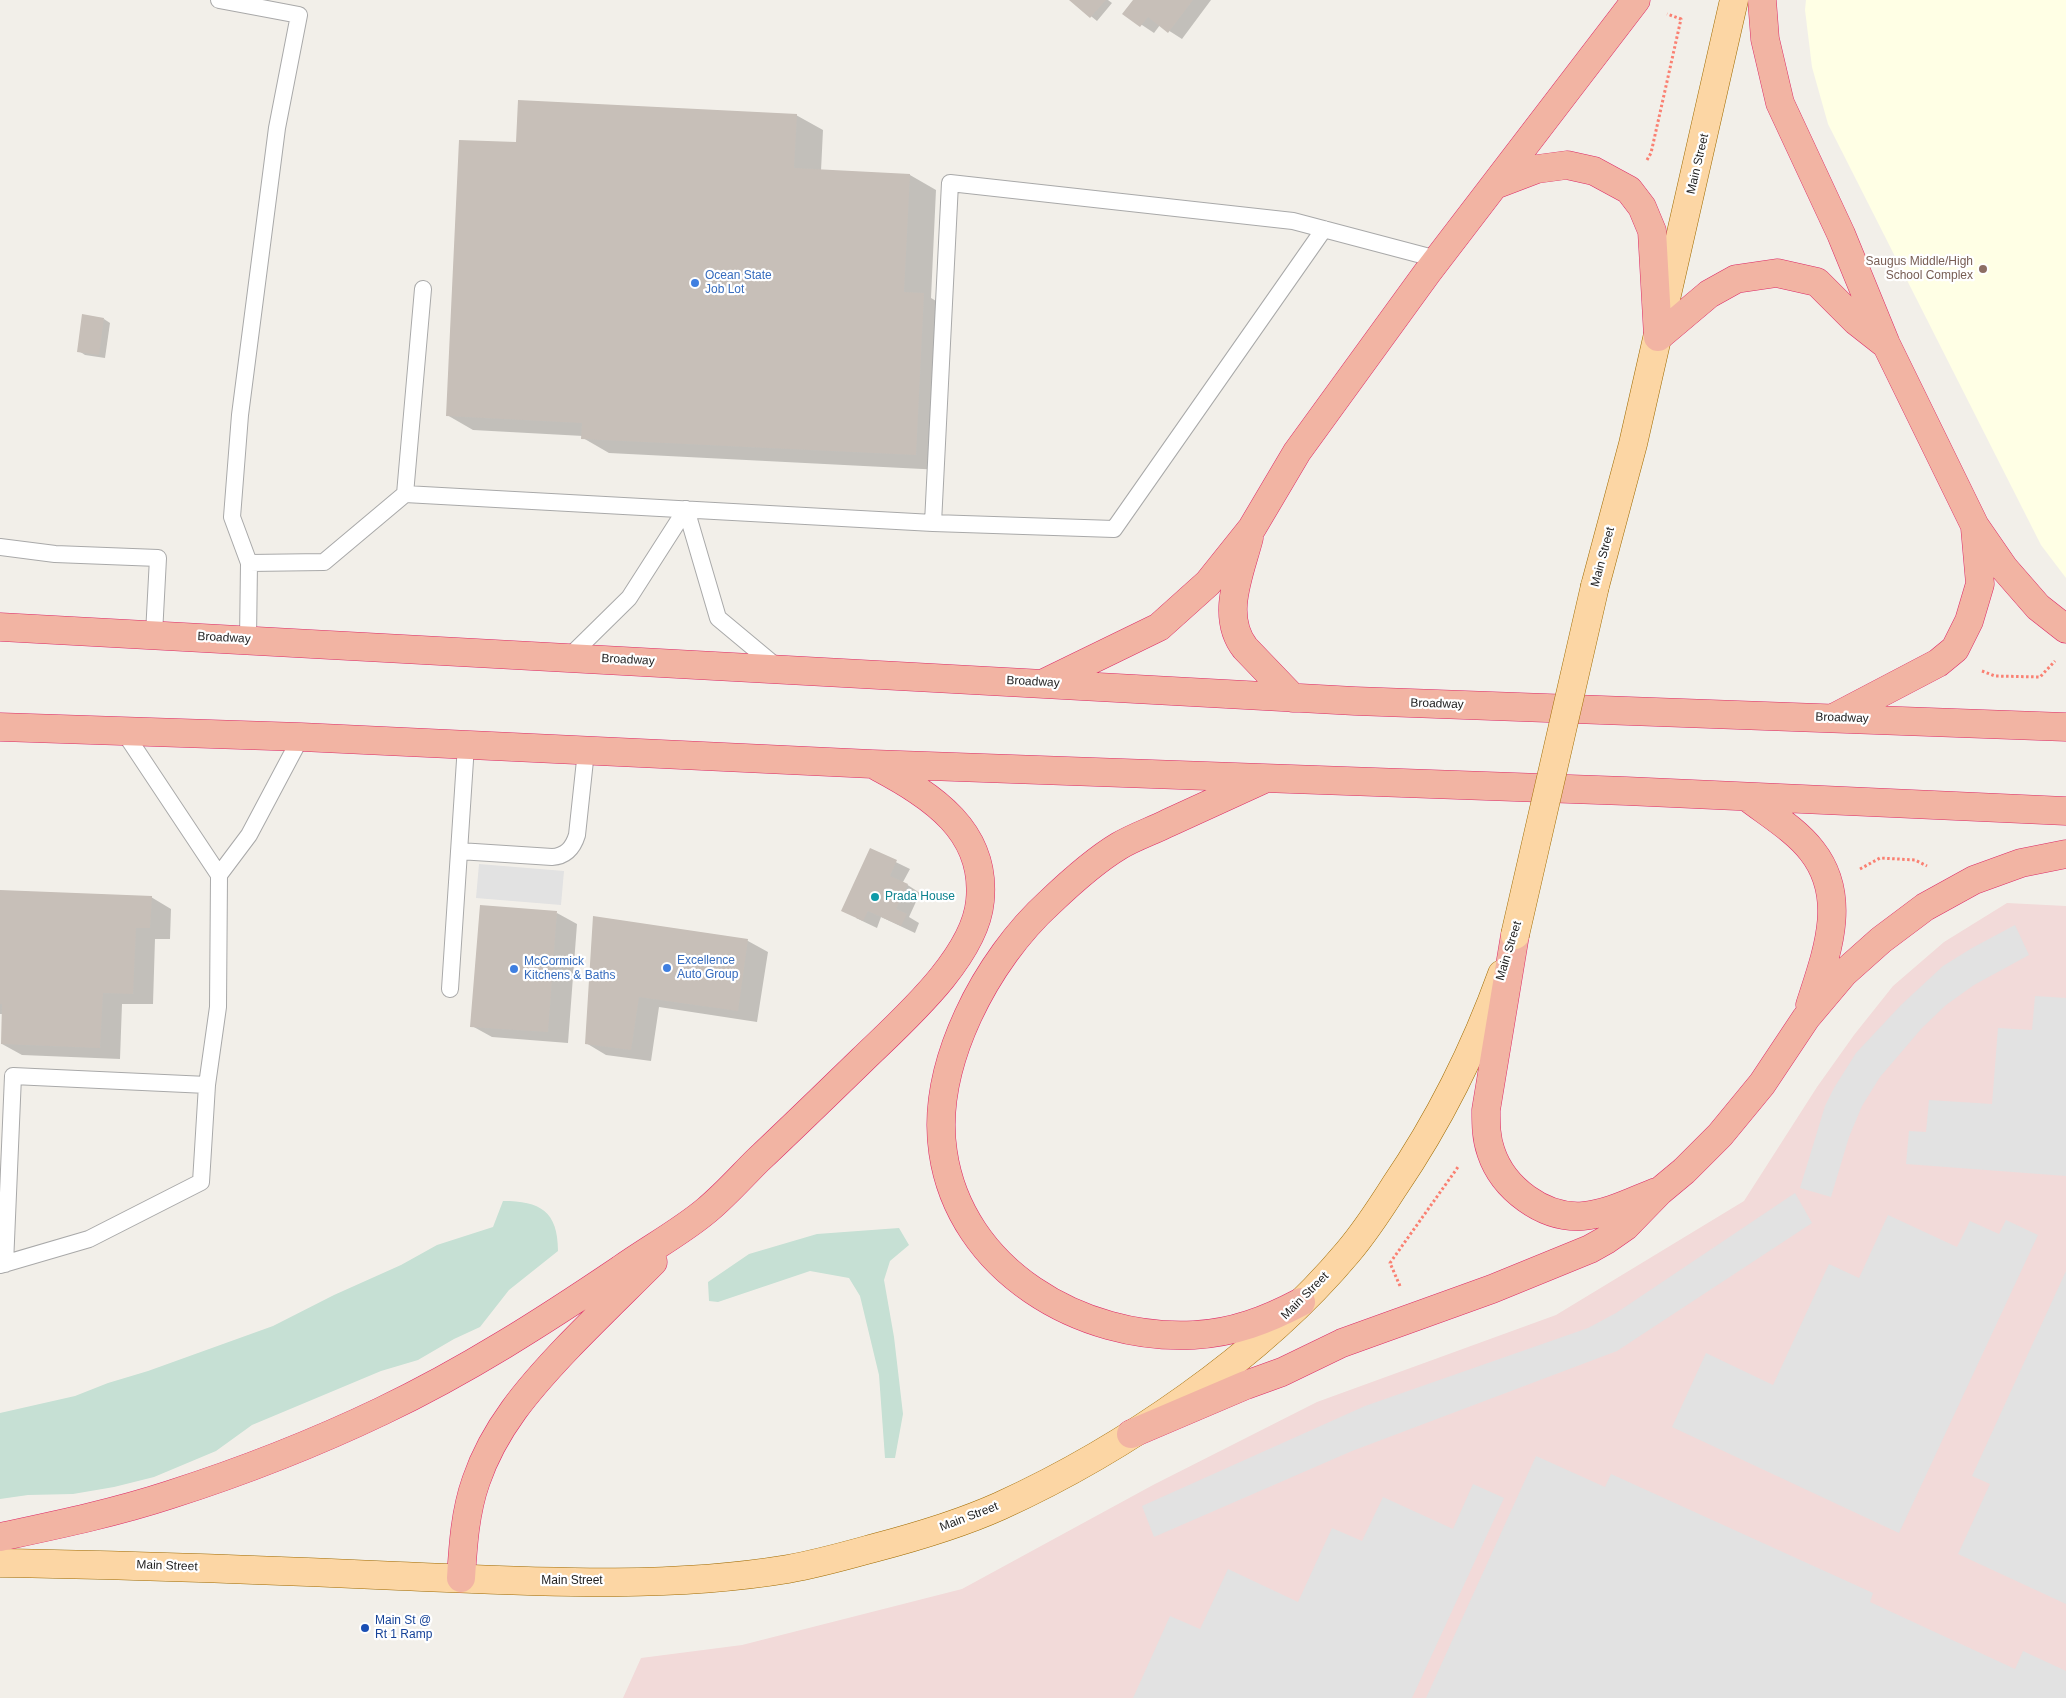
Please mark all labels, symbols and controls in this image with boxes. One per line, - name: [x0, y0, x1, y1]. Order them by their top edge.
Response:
- street label: Main Street: [1684, 132, 1712, 196]
- place label: Saugus Middle/High School Complex: [1866, 255, 1973, 283]
- marker: Saugus Middle/High School Complex: [1977, 263, 1989, 275]
- place label: Ocean State Job Lot: [705, 269, 772, 297]
- marker: Ocean State Job Lot: [689, 277, 701, 289]
- street label: Main Street: [1588, 526, 1618, 588]
- street label: Broadway: [197, 629, 251, 647]
- street label: Broadway: [601, 651, 655, 669]
- street label: Broadway: [1006, 673, 1060, 691]
- street label: Broadway: [1410, 696, 1464, 712]
- street label: Broadway: [1815, 710, 1869, 726]
- place label: Prada House: [885, 890, 955, 904]
- marker: Prada House: [869, 891, 881, 903]
- street label: Main Street: [1493, 920, 1525, 982]
- place label: Excellence Auto Group: [677, 954, 738, 982]
- place label: McCormick Kitchens & Baths: [524, 955, 615, 983]
- marker: Excellence Auto Group: [661, 962, 673, 974]
- marker: McCormick Kitchens & Baths: [508, 963, 520, 975]
- street label: Main Street: [1278, 1269, 1332, 1323]
- street label: Main Street: [938, 1499, 1000, 1535]
- street label: Main Street: [136, 1558, 198, 1574]
- street label: Main Street: [541, 1574, 603, 1588]
- place label: Main St @ Rt 1 Ramp: [375, 1614, 432, 1642]
- marker: Main St @ Rt 1 Ramp: [359, 1622, 371, 1634]

